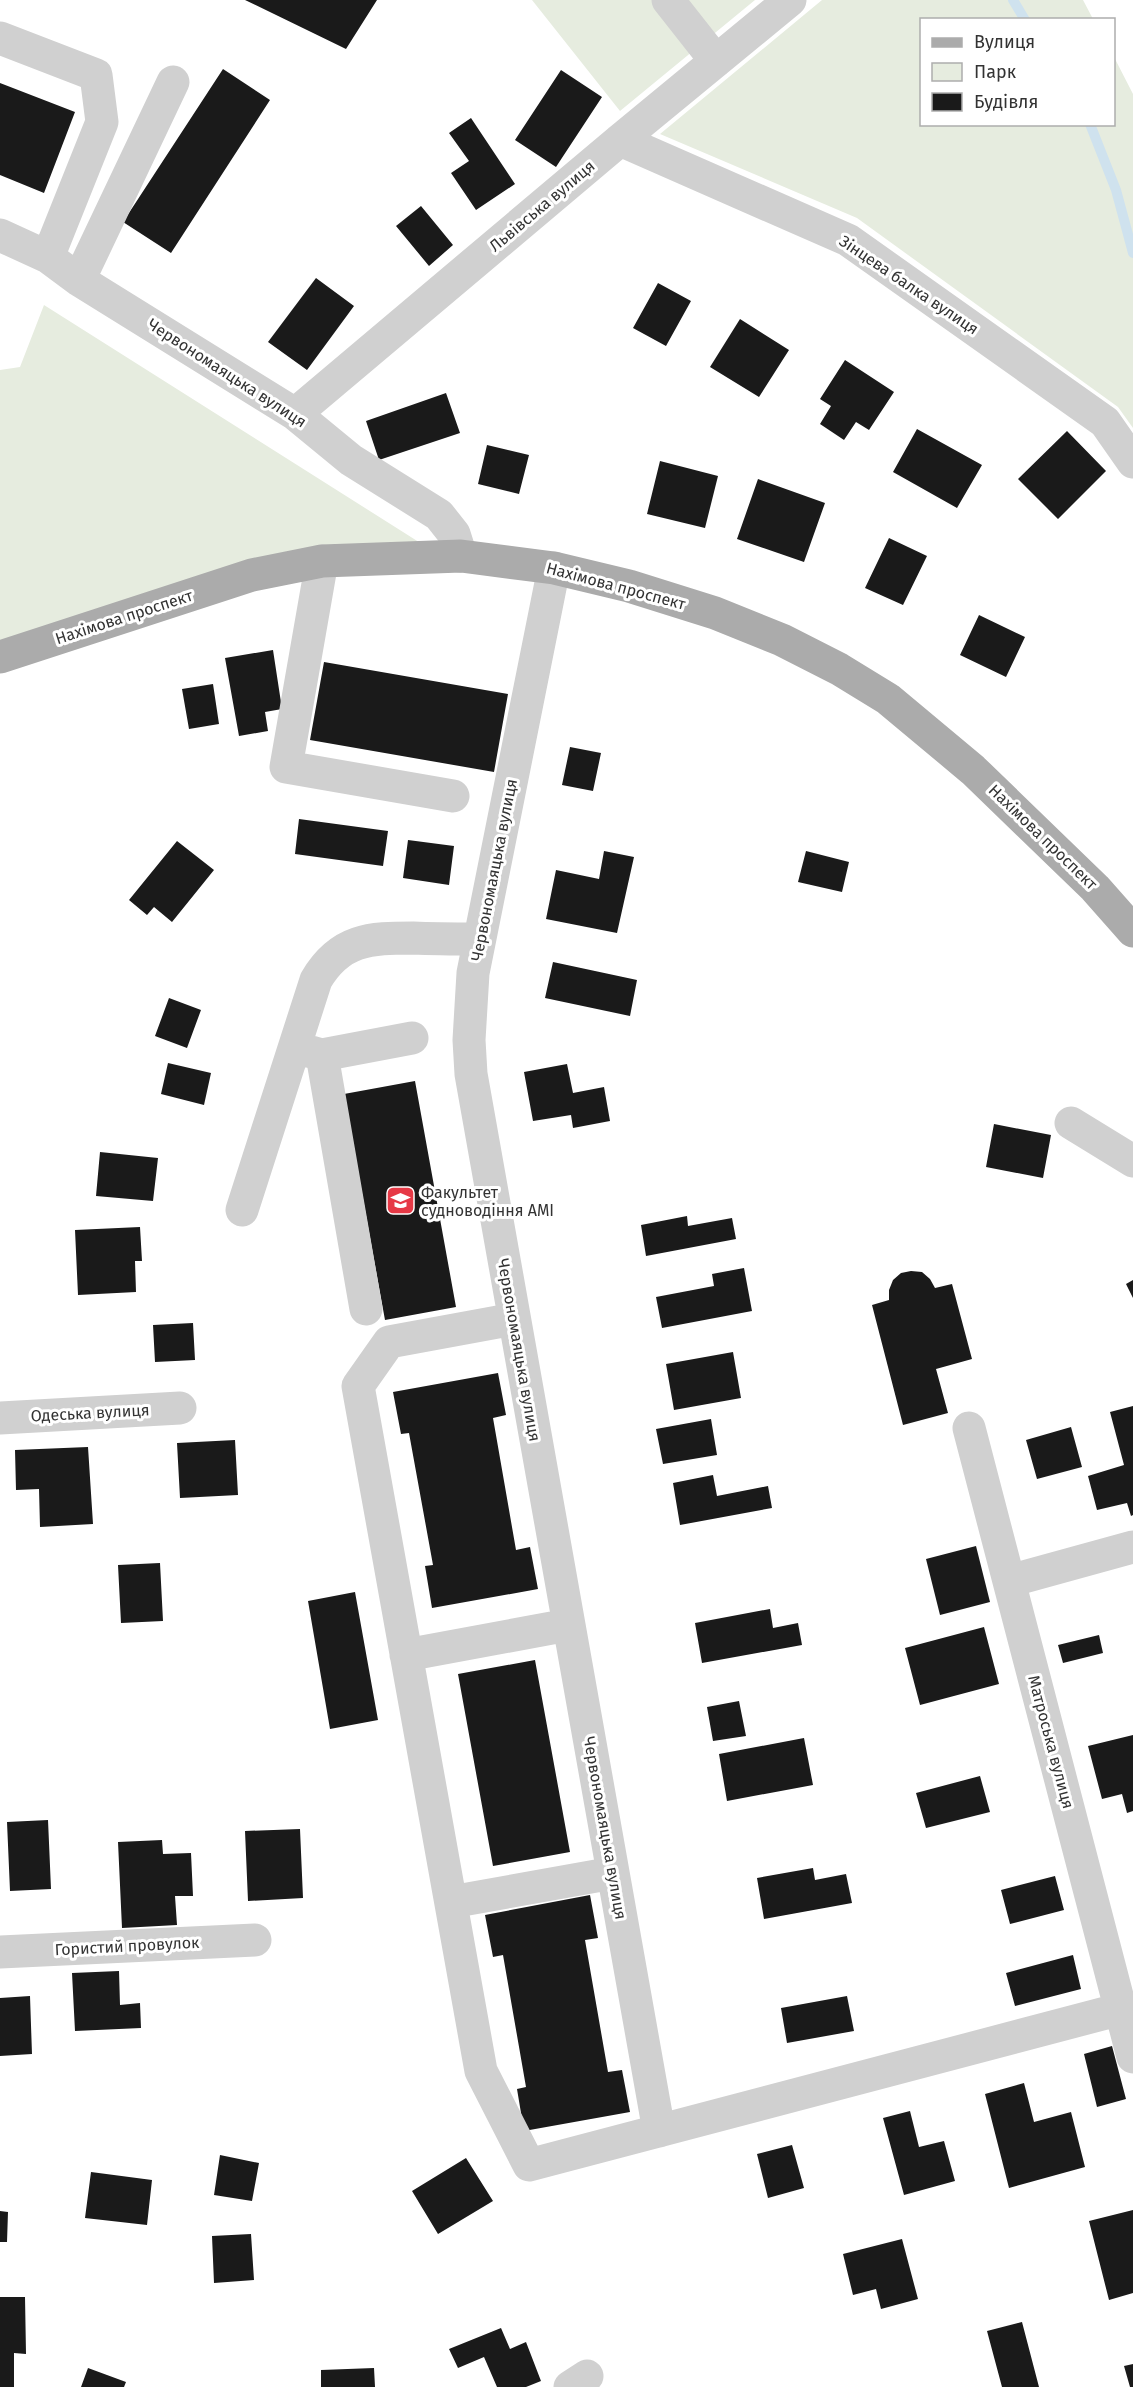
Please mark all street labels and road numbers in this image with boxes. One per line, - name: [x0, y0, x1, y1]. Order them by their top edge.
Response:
- street label: Львівська вулиця: [485, 156, 599, 256]
- street label: Зінцева балка вулиця: [836, 231, 982, 339]
- street label: Червономаяцька вулиця: [144, 315, 310, 431]
- street label: Нахімова проспект: [544, 558, 688, 614]
- street label: Нахімова проспект: [53, 586, 196, 648]
- street label: Червономаяцька вулиця: [467, 777, 521, 963]
- street label: Нахімова проспект: [985, 780, 1102, 894]
- street label: Червономаяцька вулиця: [494, 1257, 544, 1443]
- street label: Одеська вулиця: [30, 1400, 150, 1426]
- street label: Матроська вулиця: [1024, 1673, 1078, 1811]
- street label: Червономаяцька вулиця: [580, 1735, 630, 1921]
- street label: Гористий провулок: [54, 1933, 201, 1959]

